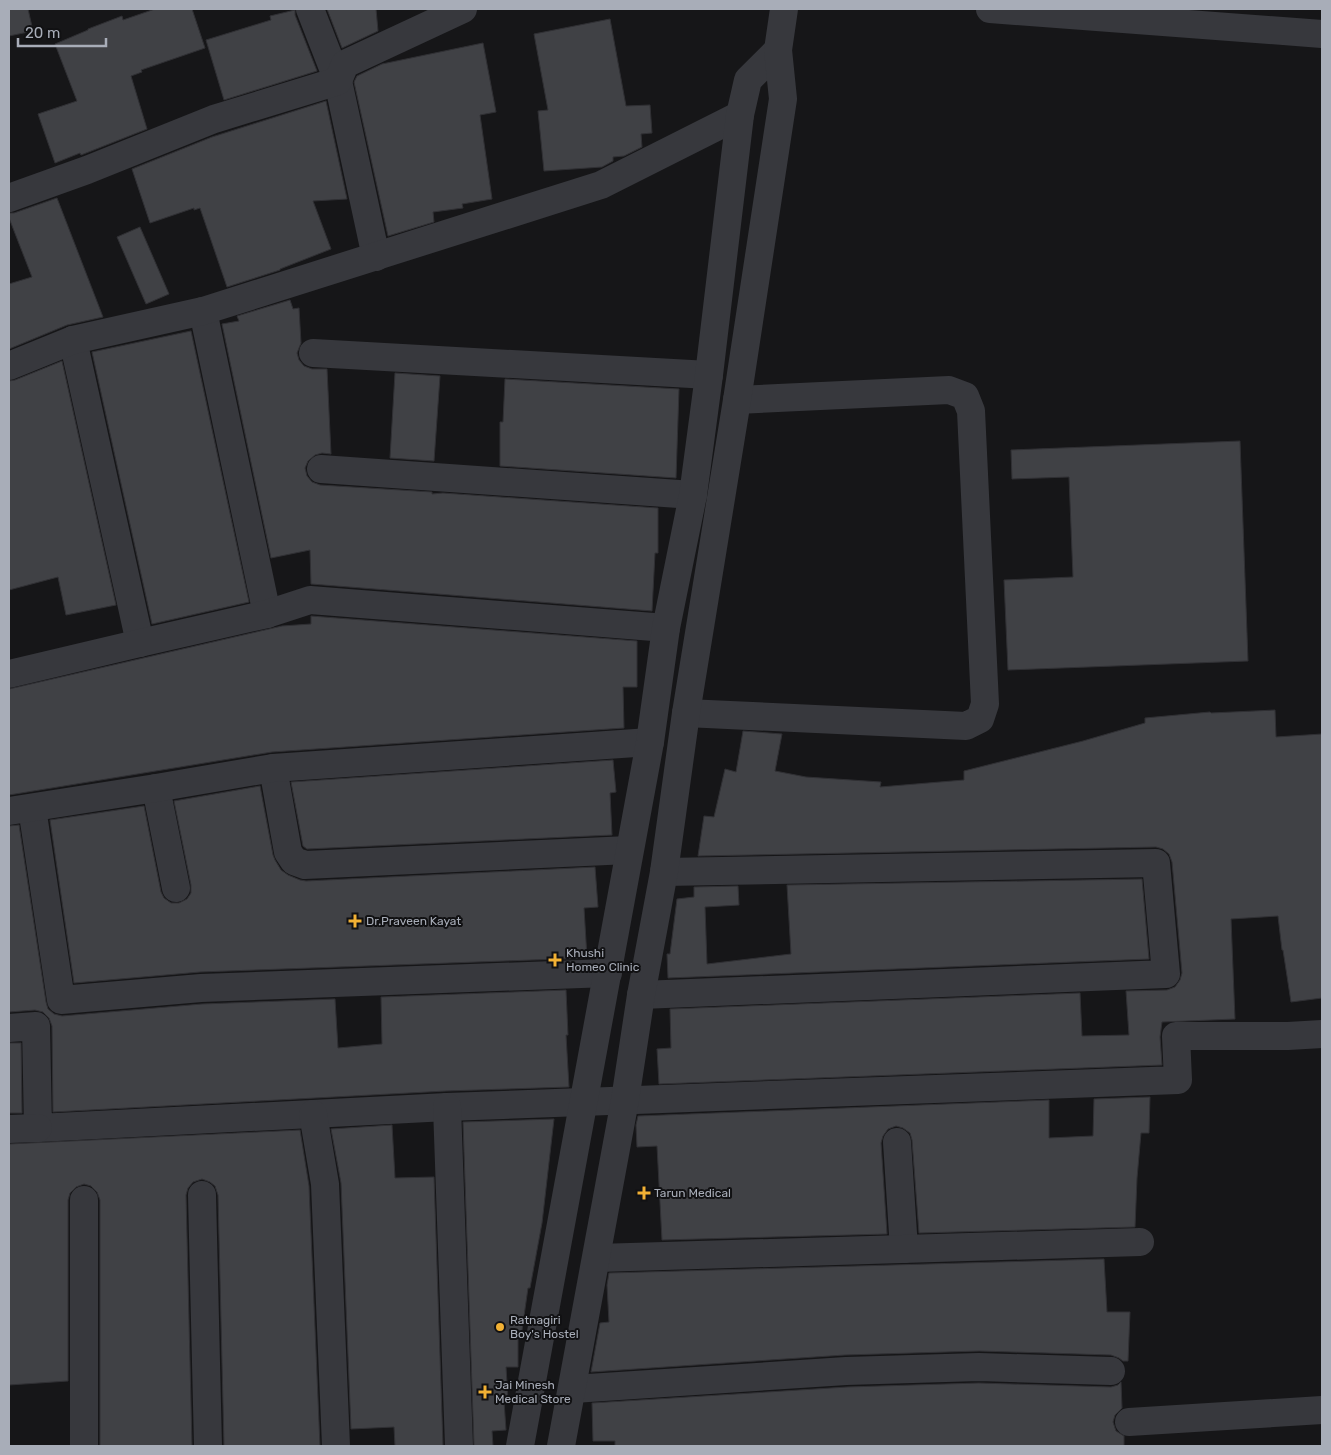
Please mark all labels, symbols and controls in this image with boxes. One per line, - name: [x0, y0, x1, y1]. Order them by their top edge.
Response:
- scale bar: [18, 15, 105, 47]
- text: 20 m: [25, 24, 60, 42]
- marker: Dr.Praveen Kayat: [348, 914, 362, 928]
- place label: Dr.Praveen Kayat: [366, 914, 461, 928]
- place label: Khushi Homeo Clinic: [566, 946, 640, 974]
- marker: Khushi Homeo Clinic: [548, 953, 562, 967]
- place label: Tarun Medical: [654, 1186, 731, 1200]
- marker: Tarun Medical: [638, 1187, 650, 1199]
- place label: Ratnagiri Boy's Hostel: [510, 1313, 579, 1341]
- marker: Ratnagiri Boy's Hostel: [494, 1321, 506, 1333]
- place label: Jai Minesh Medical Store: [495, 1378, 571, 1406]
- marker: Jai Minesh Medical Store: [479, 1386, 491, 1398]

